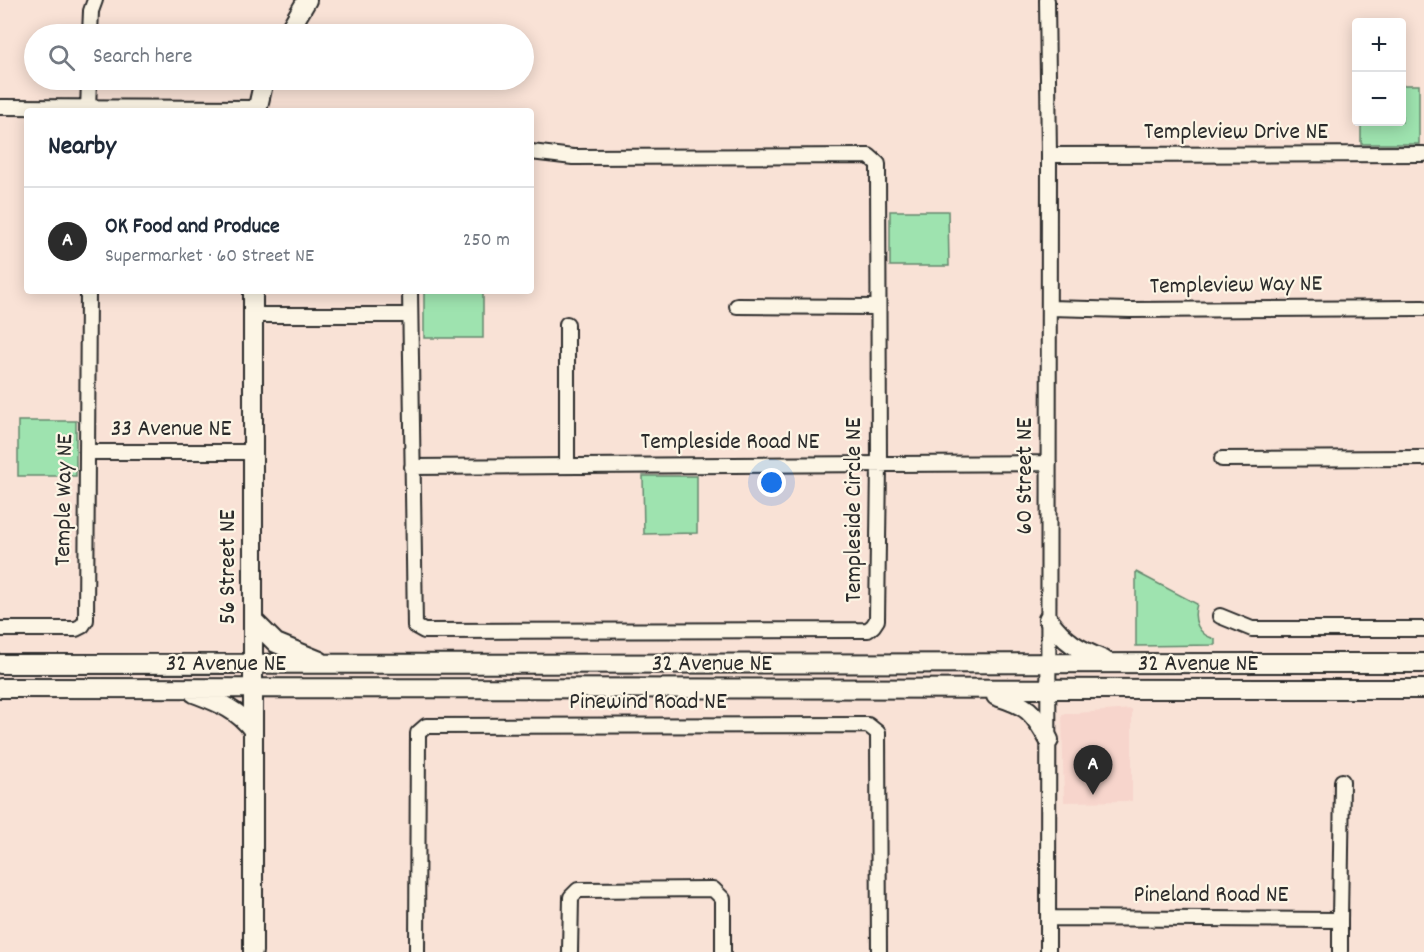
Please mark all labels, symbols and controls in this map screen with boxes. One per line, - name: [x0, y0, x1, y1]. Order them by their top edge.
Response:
- map controls: [1352, 18, 1406, 126]
- button: +: [1352, 18, 1406, 72]
- search box: [24, 24, 534, 90]
- icon: search: [45, 41, 78, 74]
- text: Search here: [93, 42, 192, 73]
- button: −: [1352, 72, 1406, 126]
- street label: Templeview Drive NE: [1144, 116, 1328, 150]
- text: Nearby: [48, 129, 116, 166]
- text: OK Food and Produce: [105, 212, 280, 243]
- text: A: [62, 227, 73, 255]
- text: 250 m: [463, 227, 510, 255]
- text: Supermarket · 60 Street NE: [105, 243, 314, 271]
- street label: Templeview Way NE: [1149, 267, 1323, 305]
- street label: 33 Avenue NE: [111, 413, 231, 447]
- street label: Templeside Circle NE: [838, 417, 872, 603]
- street label: 60 Street NE: [1009, 417, 1043, 534]
- street label: Templeside Road NE: [641, 426, 820, 460]
- street label: Temple Way NE: [47, 433, 83, 567]
- your location: [757, 468, 786, 497]
- street label: 56 Street NE: [212, 509, 246, 624]
- street label: 32 Avenue NE: [166, 648, 286, 682]
- street label: 32 Avenue NE: [652, 648, 772, 682]
- street label: 32 Avenue NE: [1138, 648, 1258, 682]
- street label: Pinewind Road NE: [569, 686, 727, 720]
- pin: A: [1074, 746, 1112, 795]
- street label: Pineland Road NE: [1134, 879, 1289, 913]

